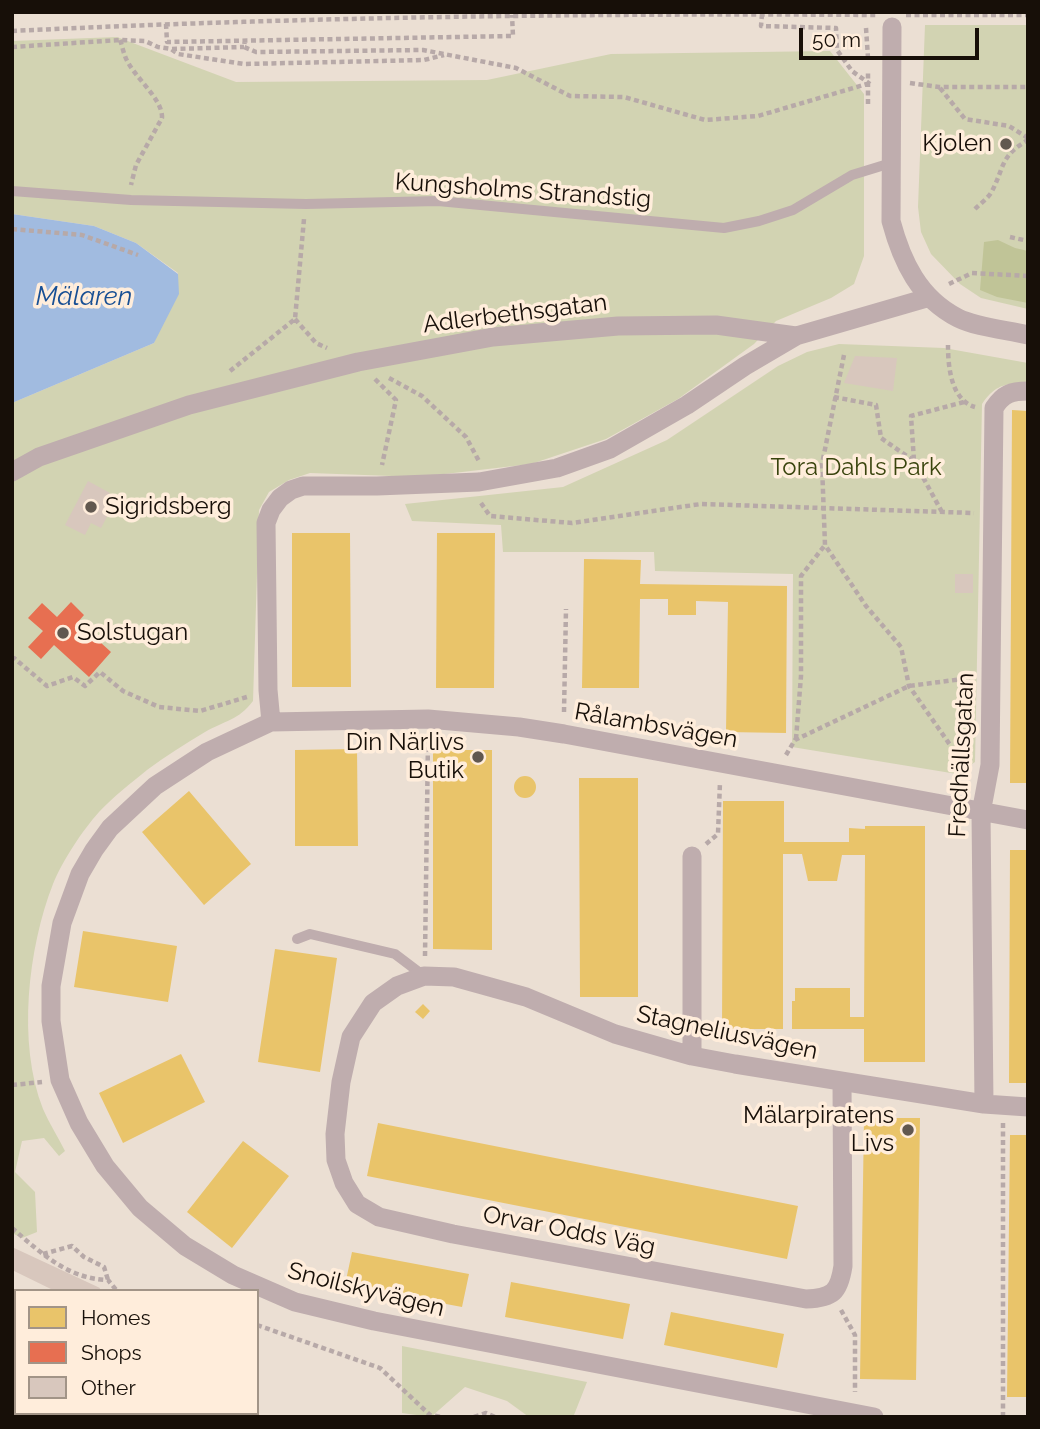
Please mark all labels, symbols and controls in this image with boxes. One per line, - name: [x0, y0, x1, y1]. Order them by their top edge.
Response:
- scale bar: [802, 14, 982, 58]
- text: 50 m: [812, 27, 861, 52]
- place label: Kjolen: [922, 130, 992, 158]
- marker: Kjolen: [998, 136, 1014, 152]
- street label: Kungsholms Strandstig: [394, 168, 652, 214]
- water label: Mälaren: [36, 281, 132, 313]
- street label: Adlerbethsgatan: [421, 288, 609, 340]
- park label: Tora Dahls Park: [770, 454, 942, 482]
- place label: Sigridsberg: [105, 493, 232, 521]
- marker: Sigridsberg: [83, 499, 99, 515]
- place label: Solstugan: [77, 619, 188, 647]
- marker: Solstugan: [55, 625, 71, 641]
- street label: Fredhällsgatan: [943, 672, 981, 838]
- street label: Rålambsvägen: [572, 698, 740, 754]
- place label: Din Närlivs Butik: [346, 729, 464, 785]
- marker: Din Närlivs Butik: [470, 749, 486, 765]
- street label: Stagneliusvägen: [634, 1000, 820, 1066]
- place label: Mälarpiratens Livs: [743, 1102, 894, 1158]
- marker: Mälarpiratens Livs: [900, 1122, 916, 1138]
- street label: Orvar Odds Väg: [480, 1200, 658, 1262]
- street label: Snoilskyvägen: [285, 1257, 447, 1323]
- legend: [14, 1289, 259, 1415]
- text: Homes: [81, 1305, 151, 1330]
- text: Shops: [81, 1340, 142, 1365]
- text: Other: [81, 1375, 136, 1400]

